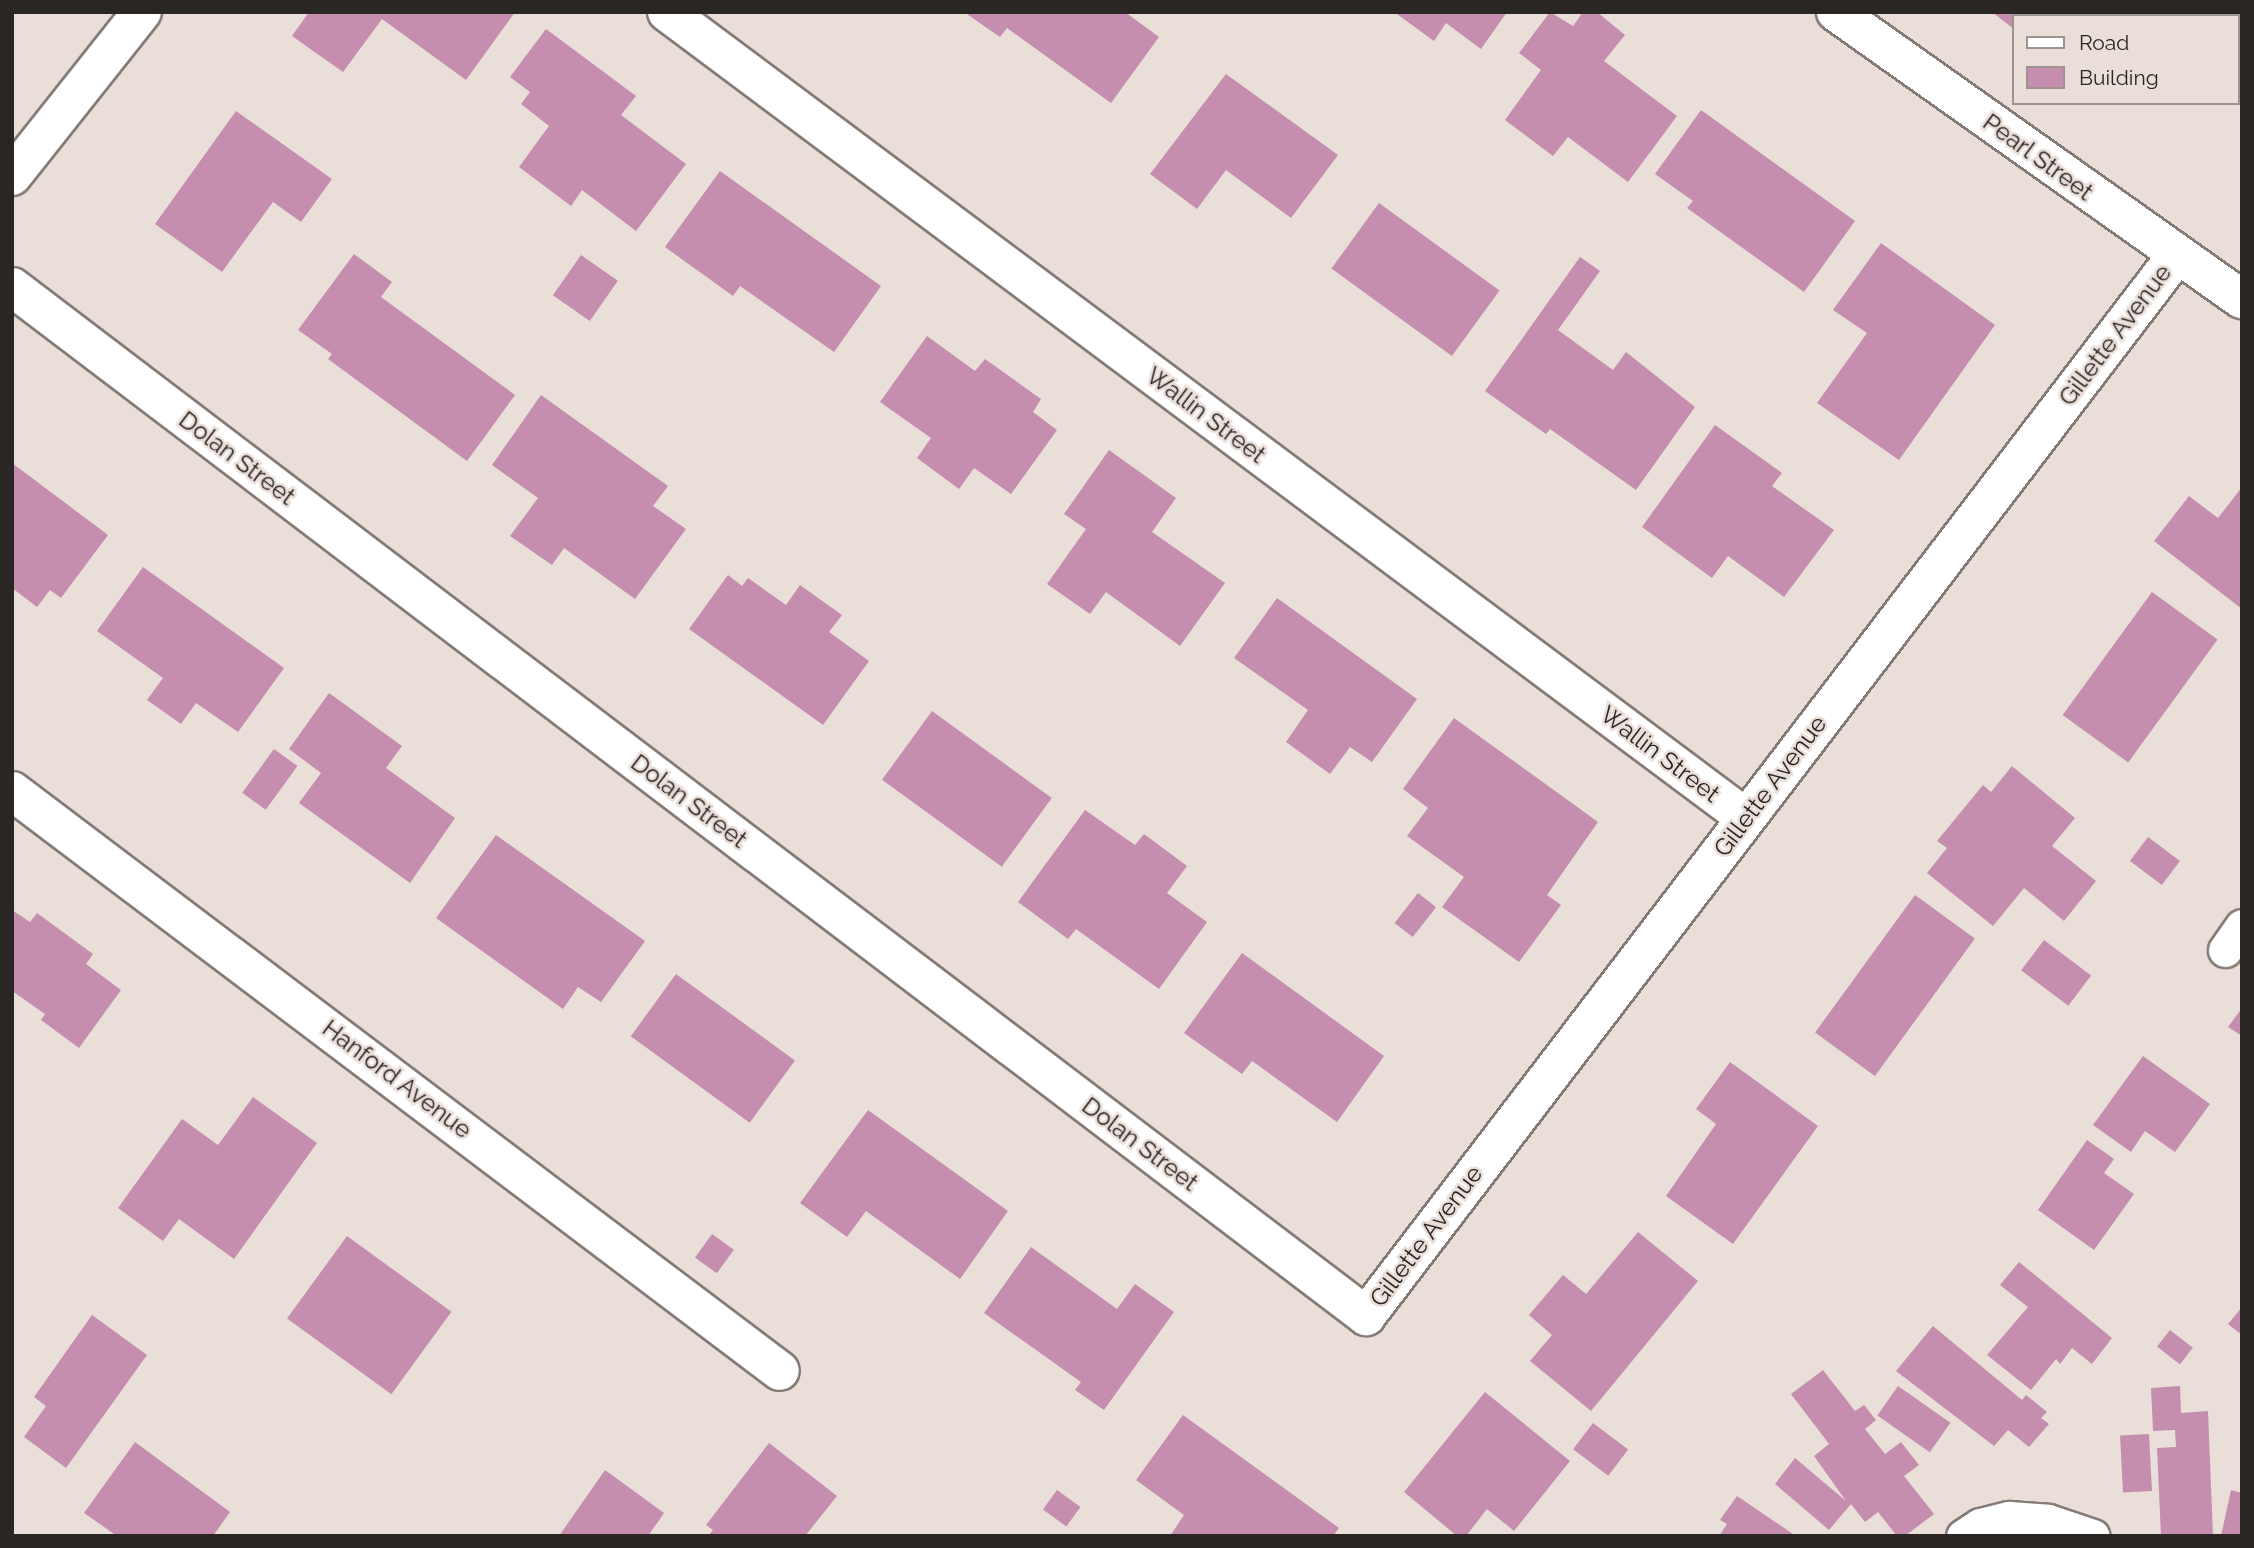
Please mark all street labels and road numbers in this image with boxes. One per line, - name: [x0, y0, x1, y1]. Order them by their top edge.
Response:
- street label: Pearl Street: [1977, 107, 2099, 207]
- street label: Gillette Avenue: [2052, 259, 2178, 411]
- street label: Wallin Street: [1141, 361, 1271, 469]
- street label: Dolan Street: [173, 405, 301, 511]
- street label: Wallin Street: [1595, 700, 1725, 808]
- street label: Gillette Avenue: [1707, 710, 1833, 862]
- street label: Dolan Street: [625, 748, 753, 854]
- street label: Hanford Avenue: [317, 1013, 477, 1145]
- street label: Dolan Street: [1076, 1091, 1204, 1197]
- street label: Gillette Avenue: [1363, 1160, 1489, 1312]

